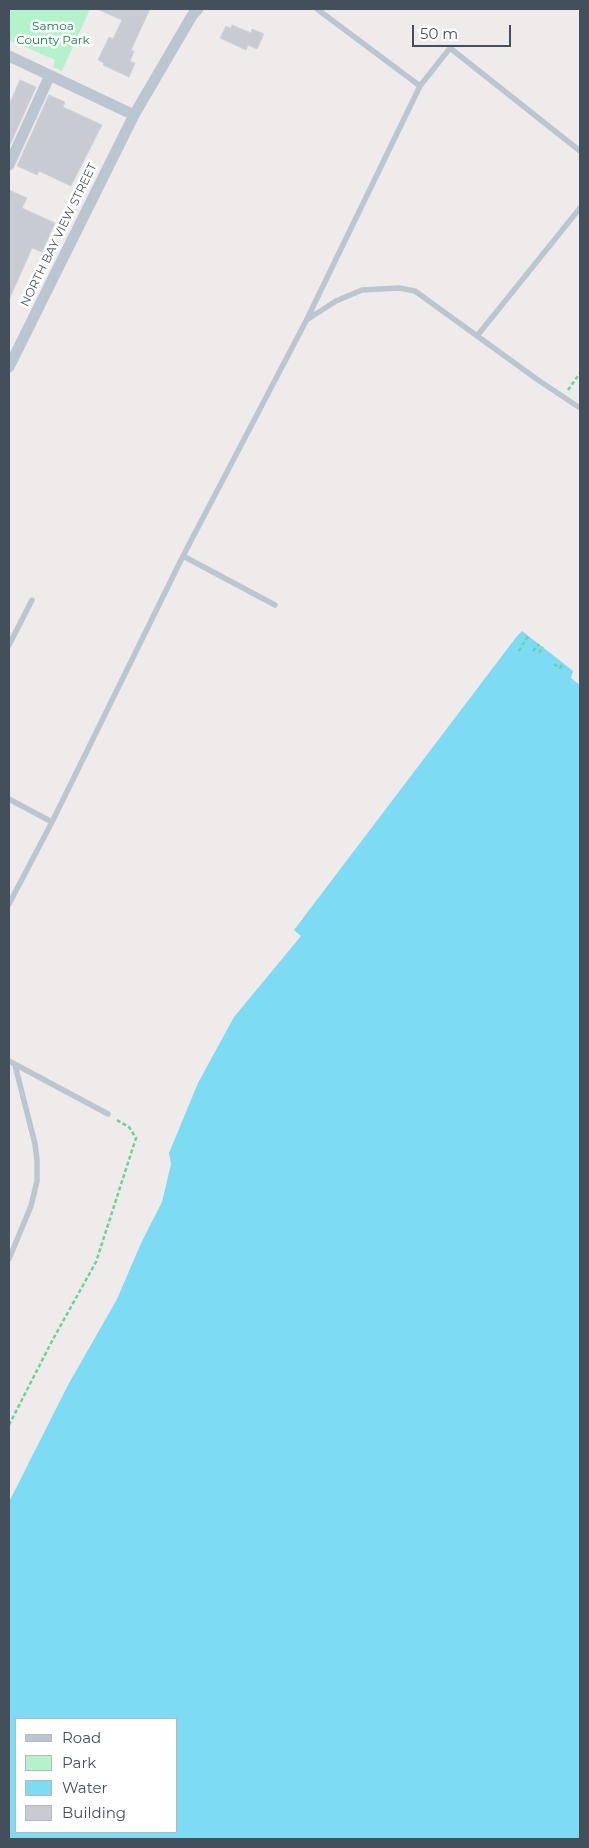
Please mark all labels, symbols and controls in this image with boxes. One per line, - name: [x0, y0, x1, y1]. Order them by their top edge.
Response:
- scale bar: [414, 15, 513, 47]
- park label: Samoa County Park: [16, 19, 90, 47]
- text: 50 m: [420, 24, 458, 43]
- street label: NORTH BAY VIEW STREET: [18, 161, 100, 309]
- legend: [15, 1718, 178, 1833]
- text: Road: [62, 1728, 101, 1747]
- text: Park: [62, 1753, 96, 1772]
- text: Water: [62, 1778, 108, 1797]
- text: Building: [62, 1803, 126, 1822]

